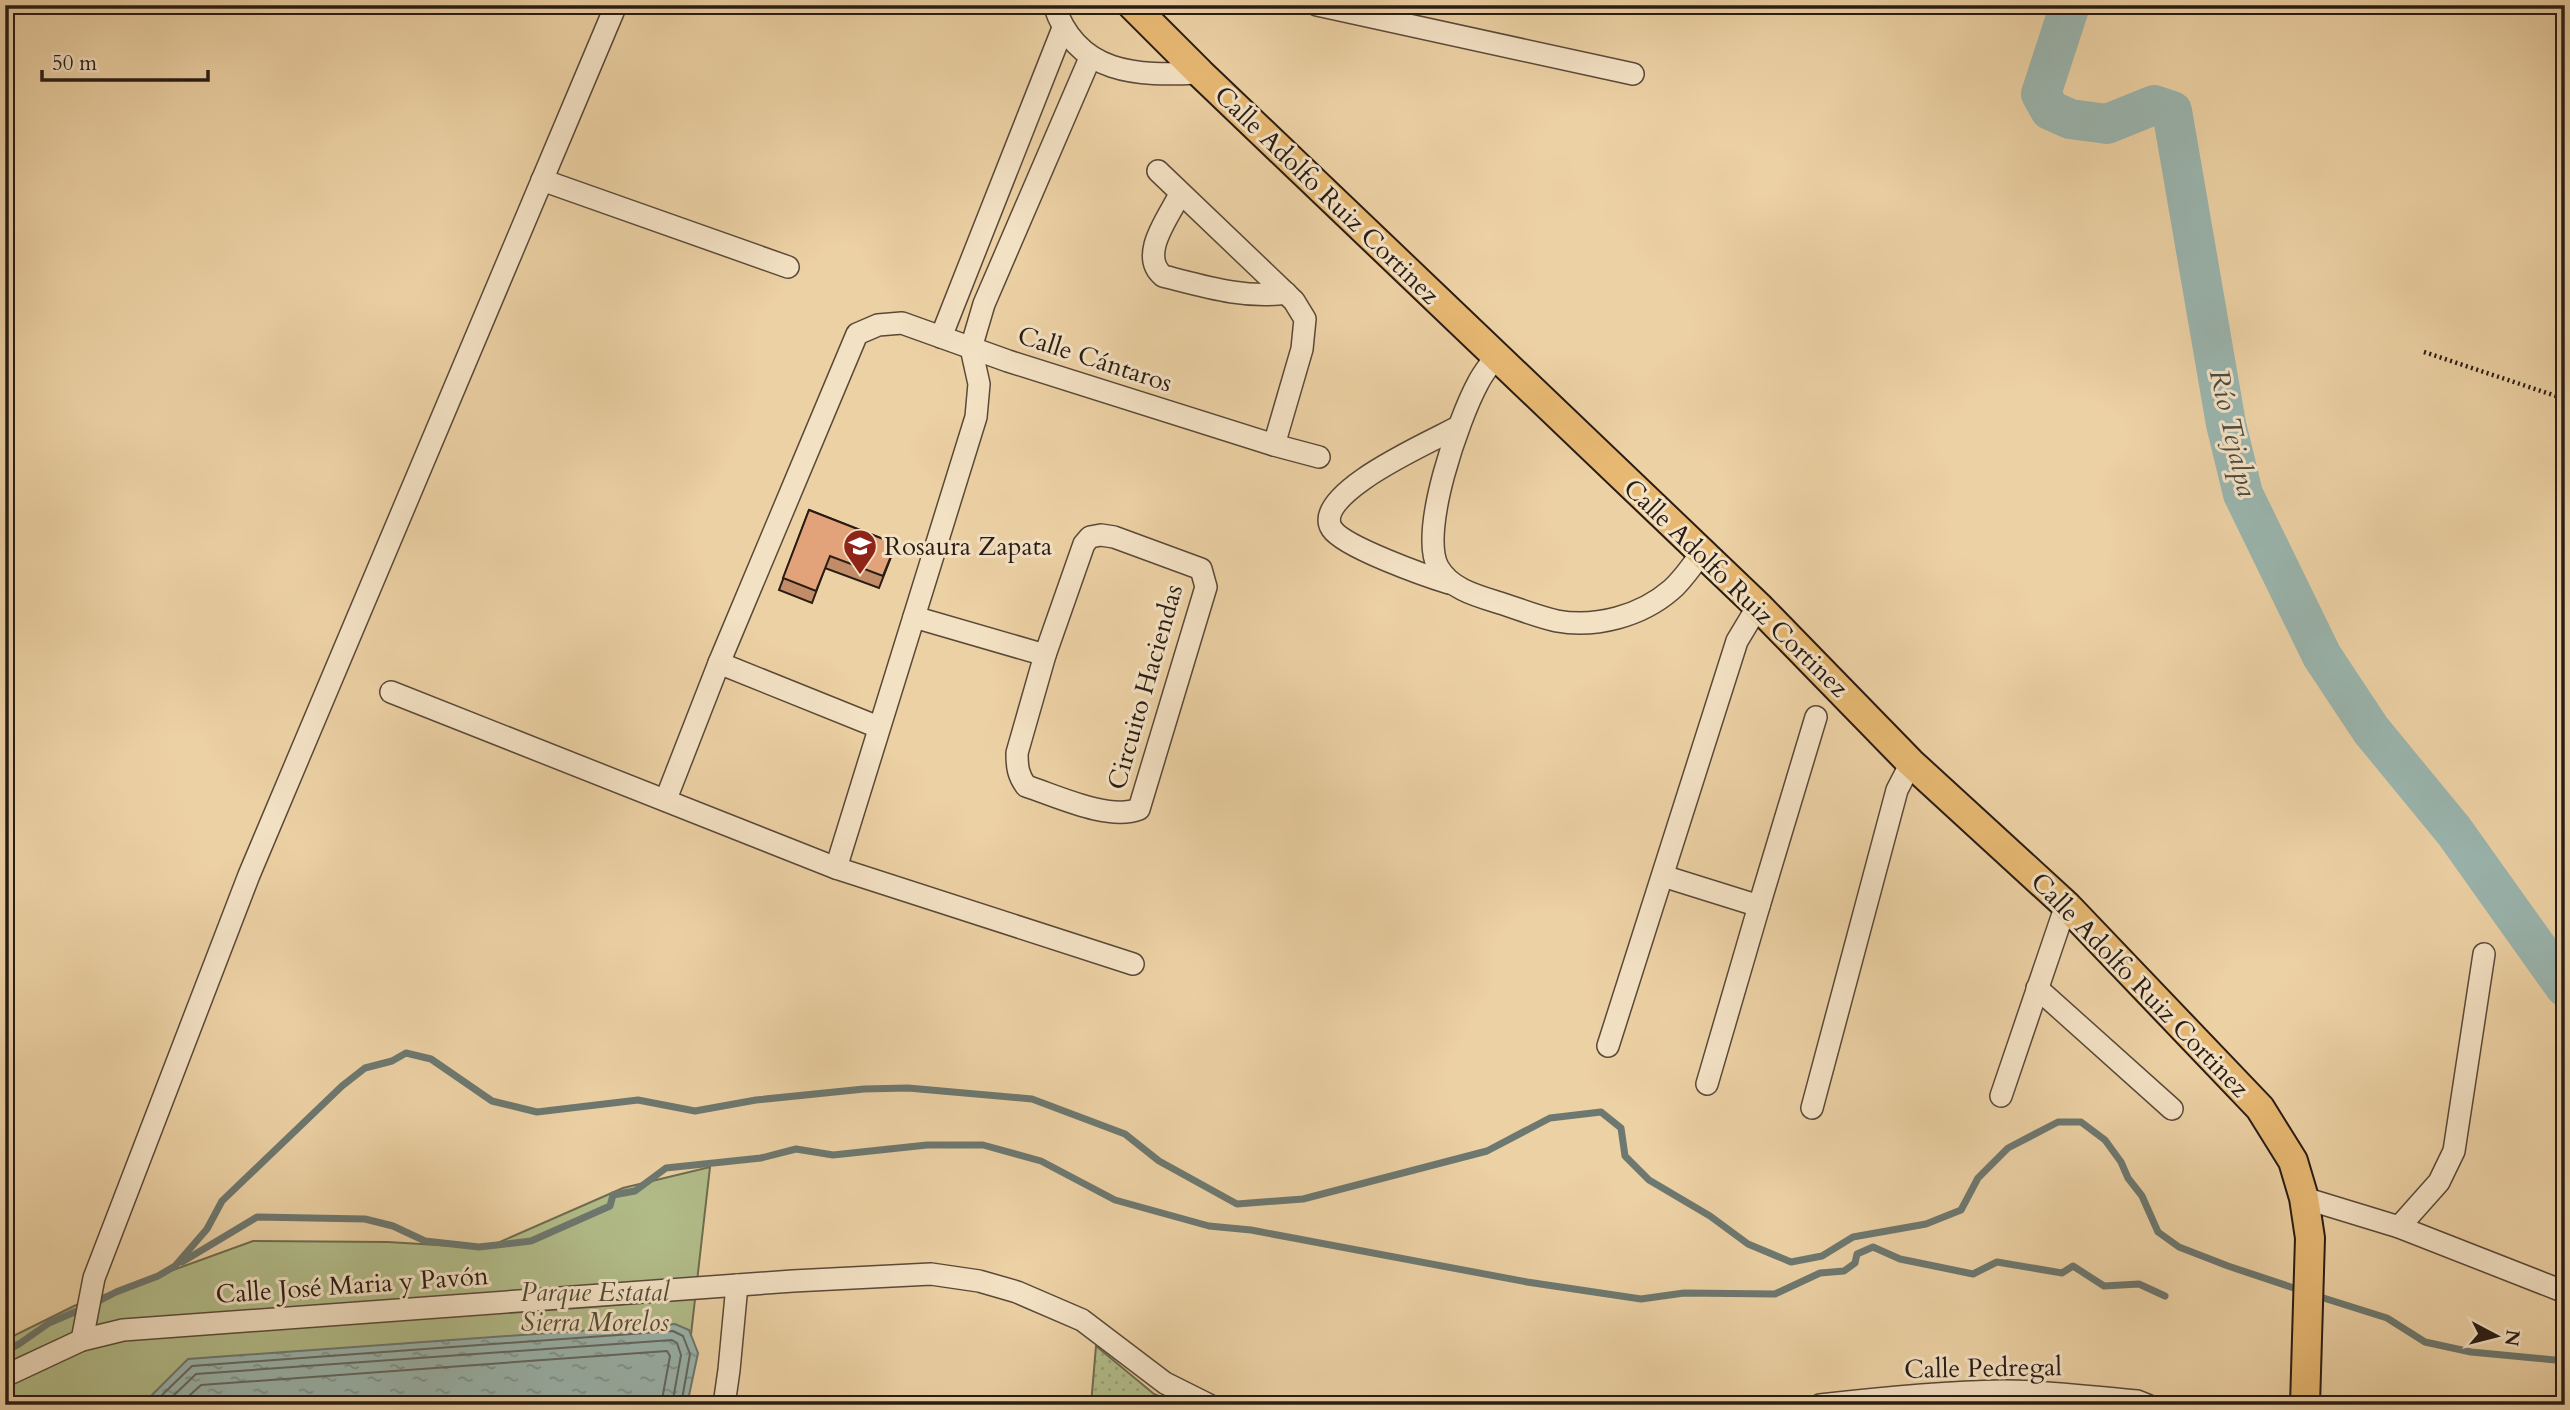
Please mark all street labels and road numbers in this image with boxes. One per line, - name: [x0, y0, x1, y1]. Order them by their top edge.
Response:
- street label: Calle Adolfo Ruiz Cortinez: [1207, 78, 1447, 312]
- street label: Calle Cántaros: [1013, 318, 1177, 400]
- street label: Calle Adolfo Ruiz Cortinez: [1616, 471, 1856, 705]
- street label: Circuito Haciendas: [1099, 580, 1191, 794]
- street label: Calle Adolfo Ruiz Cortinez: [2023, 865, 2257, 1105]
- street label: Calle José Maria y Pavón: [214, 1258, 490, 1312]
- street label: Calle Pedregal: [1904, 1349, 2063, 1387]

